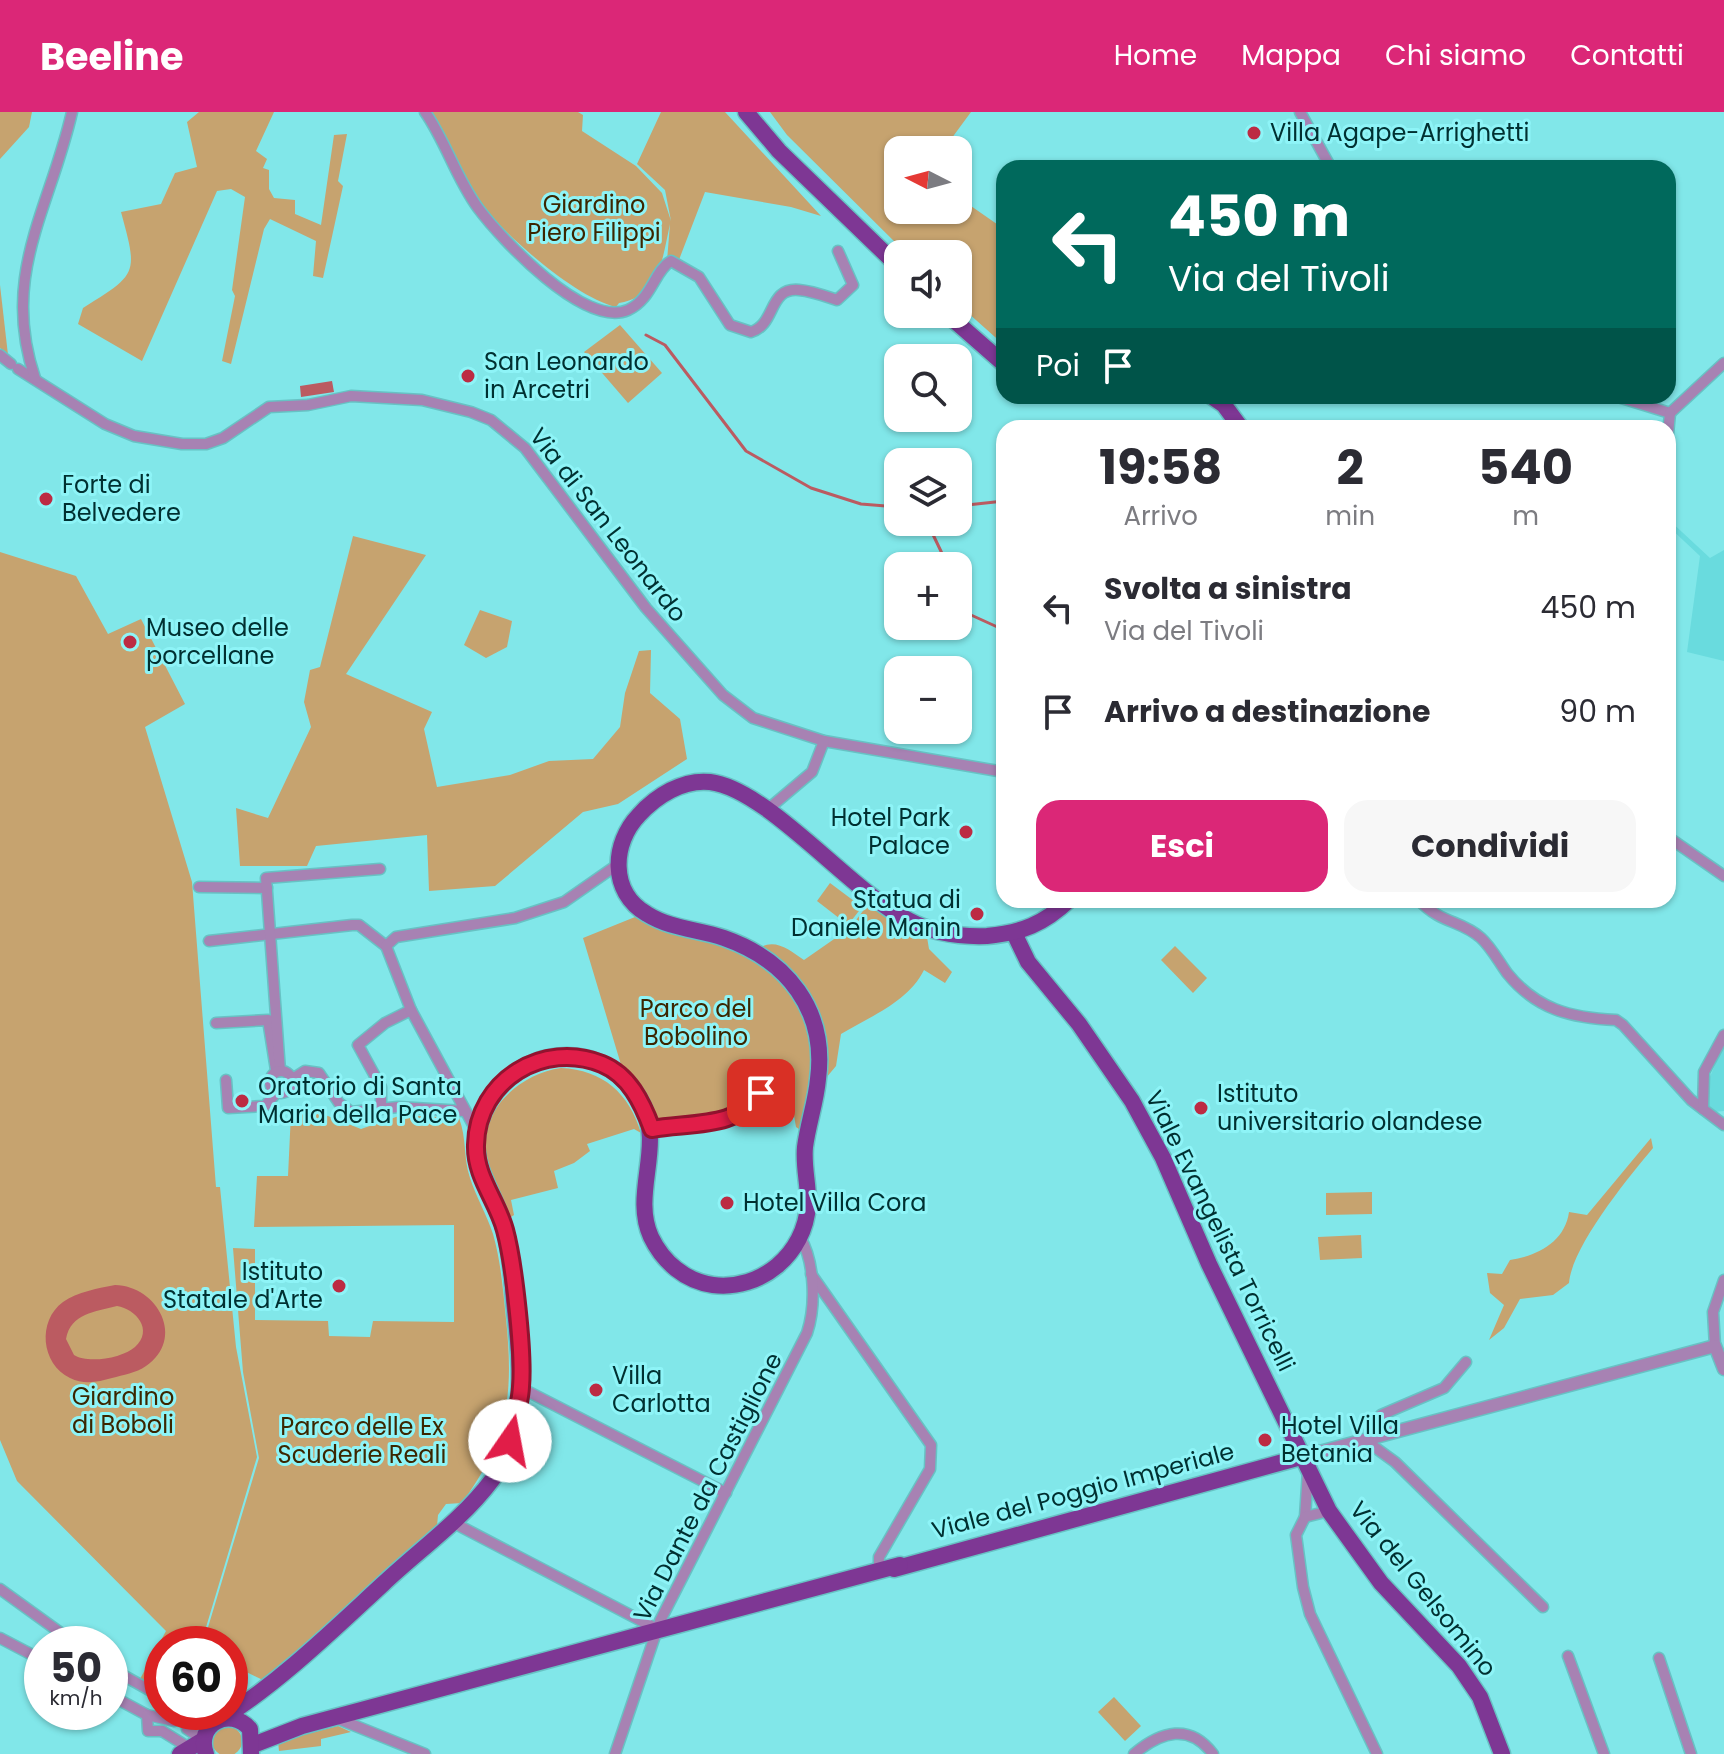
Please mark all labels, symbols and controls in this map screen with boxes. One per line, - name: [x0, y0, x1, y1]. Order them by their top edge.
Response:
- text: Beeline: [40, 30, 183, 83]
- text: Home: [1114, 36, 1197, 75]
- text: Mappa: [1241, 36, 1341, 75]
- text: Chi siamo: [1385, 36, 1526, 75]
- text: Contatti: [1570, 36, 1684, 75]
- place label: Villa Agape-Arrighetti: [1270, 116, 1529, 149]
- marker: Villa Agape-Arrighetti: [1245, 124, 1263, 142]
- north arrow: [884, 136, 972, 224]
- map controls: [884, 136, 972, 744]
- text: 450 m: [1168, 177, 1350, 256]
- park label: Giardino Piero Filippi: [527, 188, 661, 249]
- icon: left: [1036, 192, 1140, 296]
- button: sound: [884, 240, 972, 328]
- text: Via del Tivoli: [1168, 253, 1390, 304]
- button: search: [884, 344, 972, 432]
- text: Poi: [1036, 344, 1080, 387]
- icon: arrive: [1096, 344, 1140, 388]
- place label: San Leonardo in Arcetri: [484, 345, 649, 406]
- marker: San Leonardo in Arcetri: [459, 367, 477, 385]
- street label: Via di San Leonardo: [522, 421, 695, 629]
- text: 19:58: [1099, 434, 1222, 501]
- text: 2: [1337, 434, 1364, 501]
- text: 540: [1478, 434, 1573, 501]
- button: layers: [884, 448, 972, 536]
- place label: Forte di Belvedere: [62, 468, 181, 529]
- marker: Forte di Belvedere: [37, 490, 55, 508]
- text: Arrivo: [1123, 498, 1198, 534]
- text: min: [1325, 498, 1375, 534]
- text: m: [1512, 498, 1539, 534]
- button: +: [884, 552, 972, 640]
- text: Svolta a sinistra: [1104, 567, 1352, 610]
- icon: left: [1036, 586, 1080, 630]
- text: 450 m: [1541, 586, 1636, 629]
- place label: Museo delle porcellane: [146, 611, 289, 672]
- text: Via del Tivoli: [1104, 613, 1264, 649]
- marker: Museo delle porcellane: [121, 633, 139, 651]
- button: −: [884, 656, 972, 744]
- icon: arrive: [1036, 690, 1080, 734]
- text: Arrivo a destinazione: [1104, 690, 1430, 733]
- text: 90 m: [1559, 690, 1636, 733]
- button: Esci: [1036, 800, 1328, 892]
- button: Condividi: [1344, 800, 1636, 892]
- place label: Hotel Park Palace: [831, 801, 951, 862]
- marker: Hotel Park Palace: [957, 823, 975, 841]
- place label: Statua di Daniele Manin: [791, 883, 961, 944]
- marker: Statua di Daniele Manin: [968, 905, 986, 923]
- park label: Parco del Bobolino: [640, 992, 752, 1053]
- pin: [727, 1059, 795, 1127]
- place label: Oratorio di Santa Maria della Pace: [258, 1070, 462, 1131]
- icon: arrive: [739, 1071, 783, 1115]
- place label: Istituto universitario olandese: [1217, 1077, 1482, 1138]
- street label: Viale Evangelista Torricelli: [1138, 1085, 1303, 1377]
- marker: Oratorio di Santa Maria della Pace: [233, 1092, 251, 1110]
- marker: Istituto universitario olandese: [1192, 1099, 1210, 1117]
- place label: Hotel Villa Cora: [743, 1186, 927, 1219]
- marker: Hotel Villa Cora: [718, 1194, 736, 1212]
- place label: Istituto Statale d'Arte: [163, 1255, 323, 1316]
- marker: Istituto Statale d'Arte: [330, 1277, 348, 1295]
- street label: Via Dante da Castiglione: [625, 1347, 790, 1627]
- place label: Villa Carlotta: [612, 1359, 711, 1420]
- park label: Giardino di Boboli: [72, 1380, 174, 1441]
- marker: Villa Carlotta: [587, 1381, 605, 1399]
- position arrow: [468, 1399, 552, 1483]
- place label: Hotel Villa Betania: [1281, 1409, 1399, 1470]
- park label: Parco delle Ex Scuderie Reali: [278, 1410, 446, 1471]
- marker: Hotel Villa Betania: [1256, 1431, 1274, 1449]
- street label: Viale del Poggio Imperiale: [928, 1434, 1238, 1547]
- street label: Via del Gelsomino: [1342, 1494, 1504, 1683]
- speed limit sign: 60: [144, 1626, 248, 1730]
- text: 50: [50, 1640, 102, 1696]
- text: km/h: [49, 1684, 103, 1712]

